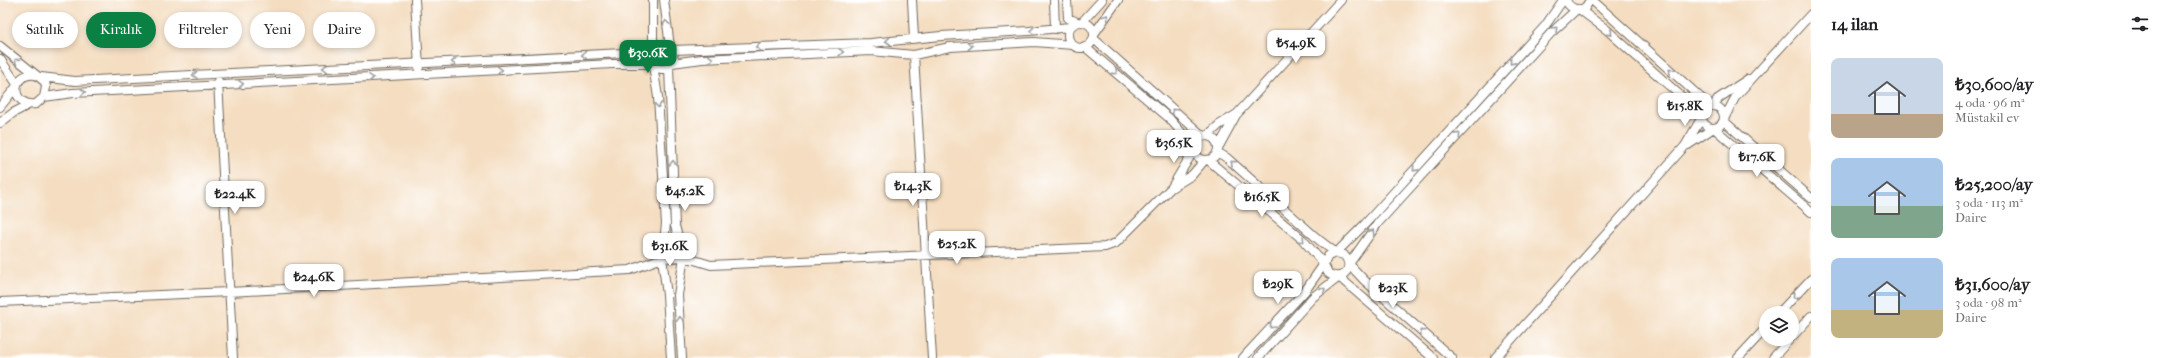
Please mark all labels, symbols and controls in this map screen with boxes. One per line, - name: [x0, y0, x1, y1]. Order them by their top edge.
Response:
- chip: Satılık: [12, 12, 78, 48]
- chip: Kiralık: [86, 12, 156, 48]
- chip: Filtreler: [164, 12, 242, 48]
- chip: Yeni: [250, 12, 305, 48]
- chip: Daire: [313, 12, 375, 48]
- icon: filters: [2129, 13, 2151, 35]
- one-way arrow: [1101, 14, 1109, 21]
- text: 14 ilan: [1831, 14, 1878, 34]
- one-way arrow: [662, 20, 671, 27]
- one-way arrow: [1029, 27, 1035, 36]
- one-way arrow: [1551, 27, 1558, 34]
- one-way arrow: [1606, 28, 1613, 35]
- pin: ₺54.9K: [1263, 30, 1329, 64]
- text: ₺54.9K: [1276, 35, 1316, 50]
- one-way arrow: [885, 36, 891, 45]
- pin: ₺30.6K: [615, 40, 681, 74]
- one-way arrow: [967, 41, 973, 50]
- one-way arrow: [755, 42, 761, 51]
- text: ₺30.6K: [629, 45, 667, 60]
- one-way arrow: [838, 48, 844, 57]
- one-way arrow: [581, 51, 587, 59]
- one-way arrow: [708, 54, 714, 63]
- one-way arrow: [451, 57, 457, 66]
- one-way arrow: [1509, 58, 1516, 65]
- one-way arrow: [15, 59, 22, 66]
- one-way arrow: [322, 64, 328, 73]
- one-way arrow: [497, 66, 503, 75]
- one-way arrow: [1110, 67, 1118, 75]
- one-way arrow: [1668, 69, 1675, 76]
- one-way arrow: [192, 70, 198, 79]
- one-way arrow: [368, 73, 374, 82]
- icon: home: [1863, 74, 1911, 122]
- text: ₺30,600/ay: [1955, 74, 2033, 94]
- one-way arrow: [238, 80, 244, 88]
- one-way arrow: [80, 88, 86, 97]
- pin: ₺15.8K: [1652, 93, 1718, 127]
- text: 4 oda · 96 m²: [1955, 95, 2024, 110]
- text: ₺15.8K: [1667, 98, 1703, 113]
- one-way arrow: [654, 102, 663, 108]
- one-way arrow: [1171, 109, 1178, 116]
- text: Müstakil ev: [1955, 110, 2019, 125]
- pin: ₺36.5K: [1141, 130, 1207, 164]
- one-way arrow: [1453, 132, 1461, 140]
- text: ₺36.5K: [1156, 135, 1192, 150]
- pin: ₺17.6K: [1724, 144, 1790, 178]
- text: ₺17.6K: [1738, 149, 1776, 164]
- one-way arrow: [669, 160, 677, 166]
- one-way arrow: [1230, 161, 1237, 168]
- one-way arrow: [1412, 164, 1420, 172]
- pin: ₺14.3K: [880, 173, 946, 207]
- icon: home: [1863, 174, 1911, 222]
- text: ₺25,200/ay: [1955, 174, 2033, 194]
- pin: ₺45.2K: [652, 178, 718, 212]
- text: ₺14.3K: [894, 178, 932, 193]
- pin: ₺22.4K: [202, 181, 268, 215]
- text: ₺45.2K: [665, 183, 705, 198]
- pin: ₺16.5K: [1229, 184, 1295, 218]
- text: ₺22.4K: [215, 186, 255, 201]
- text: ₺16.5K: [1244, 189, 1280, 204]
- text: 3 oda · 113 m²: [1955, 195, 2023, 210]
- text: Daire: [1955, 210, 1987, 225]
- one-way arrow: [1367, 229, 1375, 236]
- pin: ₺25.2K: [924, 231, 990, 265]
- pin: ₺31.6K: [637, 233, 703, 267]
- one-way arrow: [1297, 235, 1305, 243]
- text: ₺25.2K: [938, 236, 976, 251]
- text: ₺31.6K: [652, 238, 688, 253]
- pin: ₺24.6K: [281, 264, 347, 298]
- text: ₺24.6K: [293, 269, 335, 284]
- pin: ₺29K: [1254, 271, 1302, 305]
- icon: home: [1863, 274, 1911, 322]
- text: ₺31,600/ay: [1955, 274, 2030, 294]
- pin: ₺23K: [1369, 275, 1417, 309]
- text: ₺29K: [1263, 276, 1293, 291]
- text: ₺23K: [1379, 280, 1407, 295]
- one-way arrow: [1319, 287, 1326, 294]
- one-way arrow: [1792, 291, 1800, 299]
- text: 3 oda · 98 m²: [1955, 295, 2022, 310]
- map controls: [1759, 306, 1799, 346]
- button: layers: [1759, 306, 1799, 346]
- text: Daire: [1955, 310, 1987, 325]
- one-way arrow: [675, 316, 684, 322]
- one-way arrow: [1269, 321, 1277, 329]
- one-way arrow: [1419, 330, 1427, 337]

